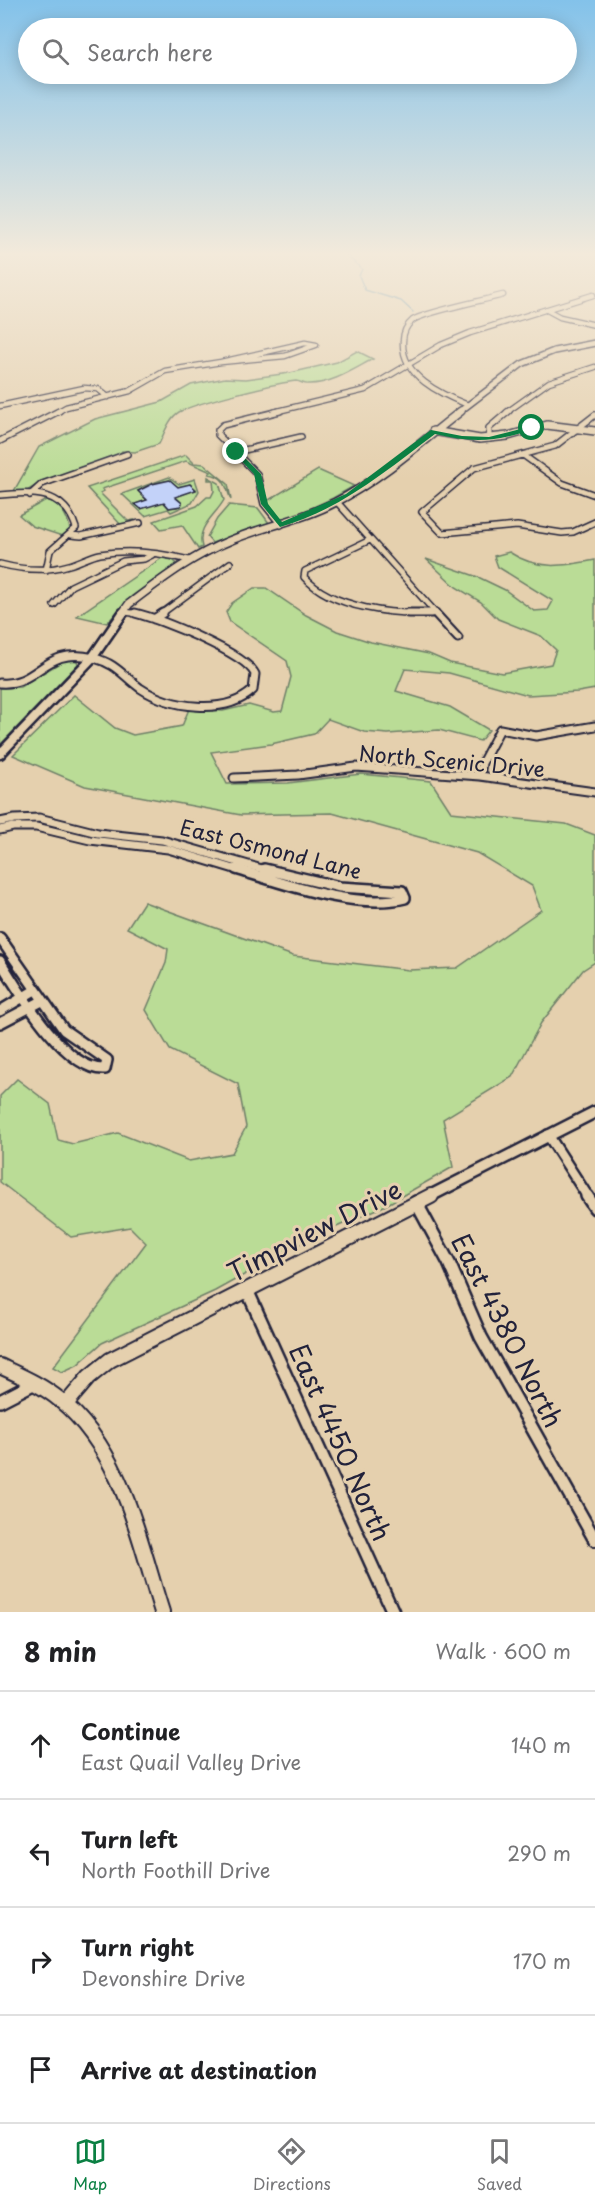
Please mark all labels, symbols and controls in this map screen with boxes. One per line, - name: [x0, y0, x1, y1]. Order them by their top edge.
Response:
- search box: [18, 18, 577, 84]
- icon: search: [39, 35, 72, 68]
- text: Search here: [87, 35, 213, 68]
- route start: [518, 414, 544, 440]
- route end: [222, 438, 248, 464]
- street label: North Scenic Drive: [358, 736, 546, 784]
- street label: East Osmond Lane: [177, 810, 365, 886]
- street label: Timpview Drive: [220, 1169, 408, 1291]
- street label: East 4380 North: [442, 1226, 574, 1434]
- street label: East 4450 North: [280, 1337, 402, 1547]
- text: 8 min: [24, 1632, 97, 1671]
- text: Walk · 600 m: [435, 1636, 571, 1666]
- text: Continue: [81, 1714, 180, 1747]
- icon: ahead: [24, 1729, 57, 1762]
- text: 140 m: [511, 1730, 571, 1760]
- text: East Quail Valley Drive: [81, 1747, 301, 1777]
- text: Turn left: [81, 1822, 178, 1855]
- icon: left: [24, 1837, 57, 1870]
- text: 290 m: [507, 1838, 571, 1868]
- text: North Foothill Drive: [81, 1855, 270, 1885]
- text: Turn right: [81, 1930, 194, 1963]
- icon: right: [24, 1945, 57, 1978]
- text: 170 m: [513, 1946, 571, 1976]
- text: Devonshire Drive: [81, 1963, 245, 1993]
- icon: arrive: [24, 2053, 57, 2086]
- text: Arrive at destination: [81, 2053, 317, 2086]
- tab: Map: [73, 2135, 107, 2195]
- tab: Directions: [253, 2135, 331, 2195]
- tab: Saved: [477, 2135, 522, 2195]

